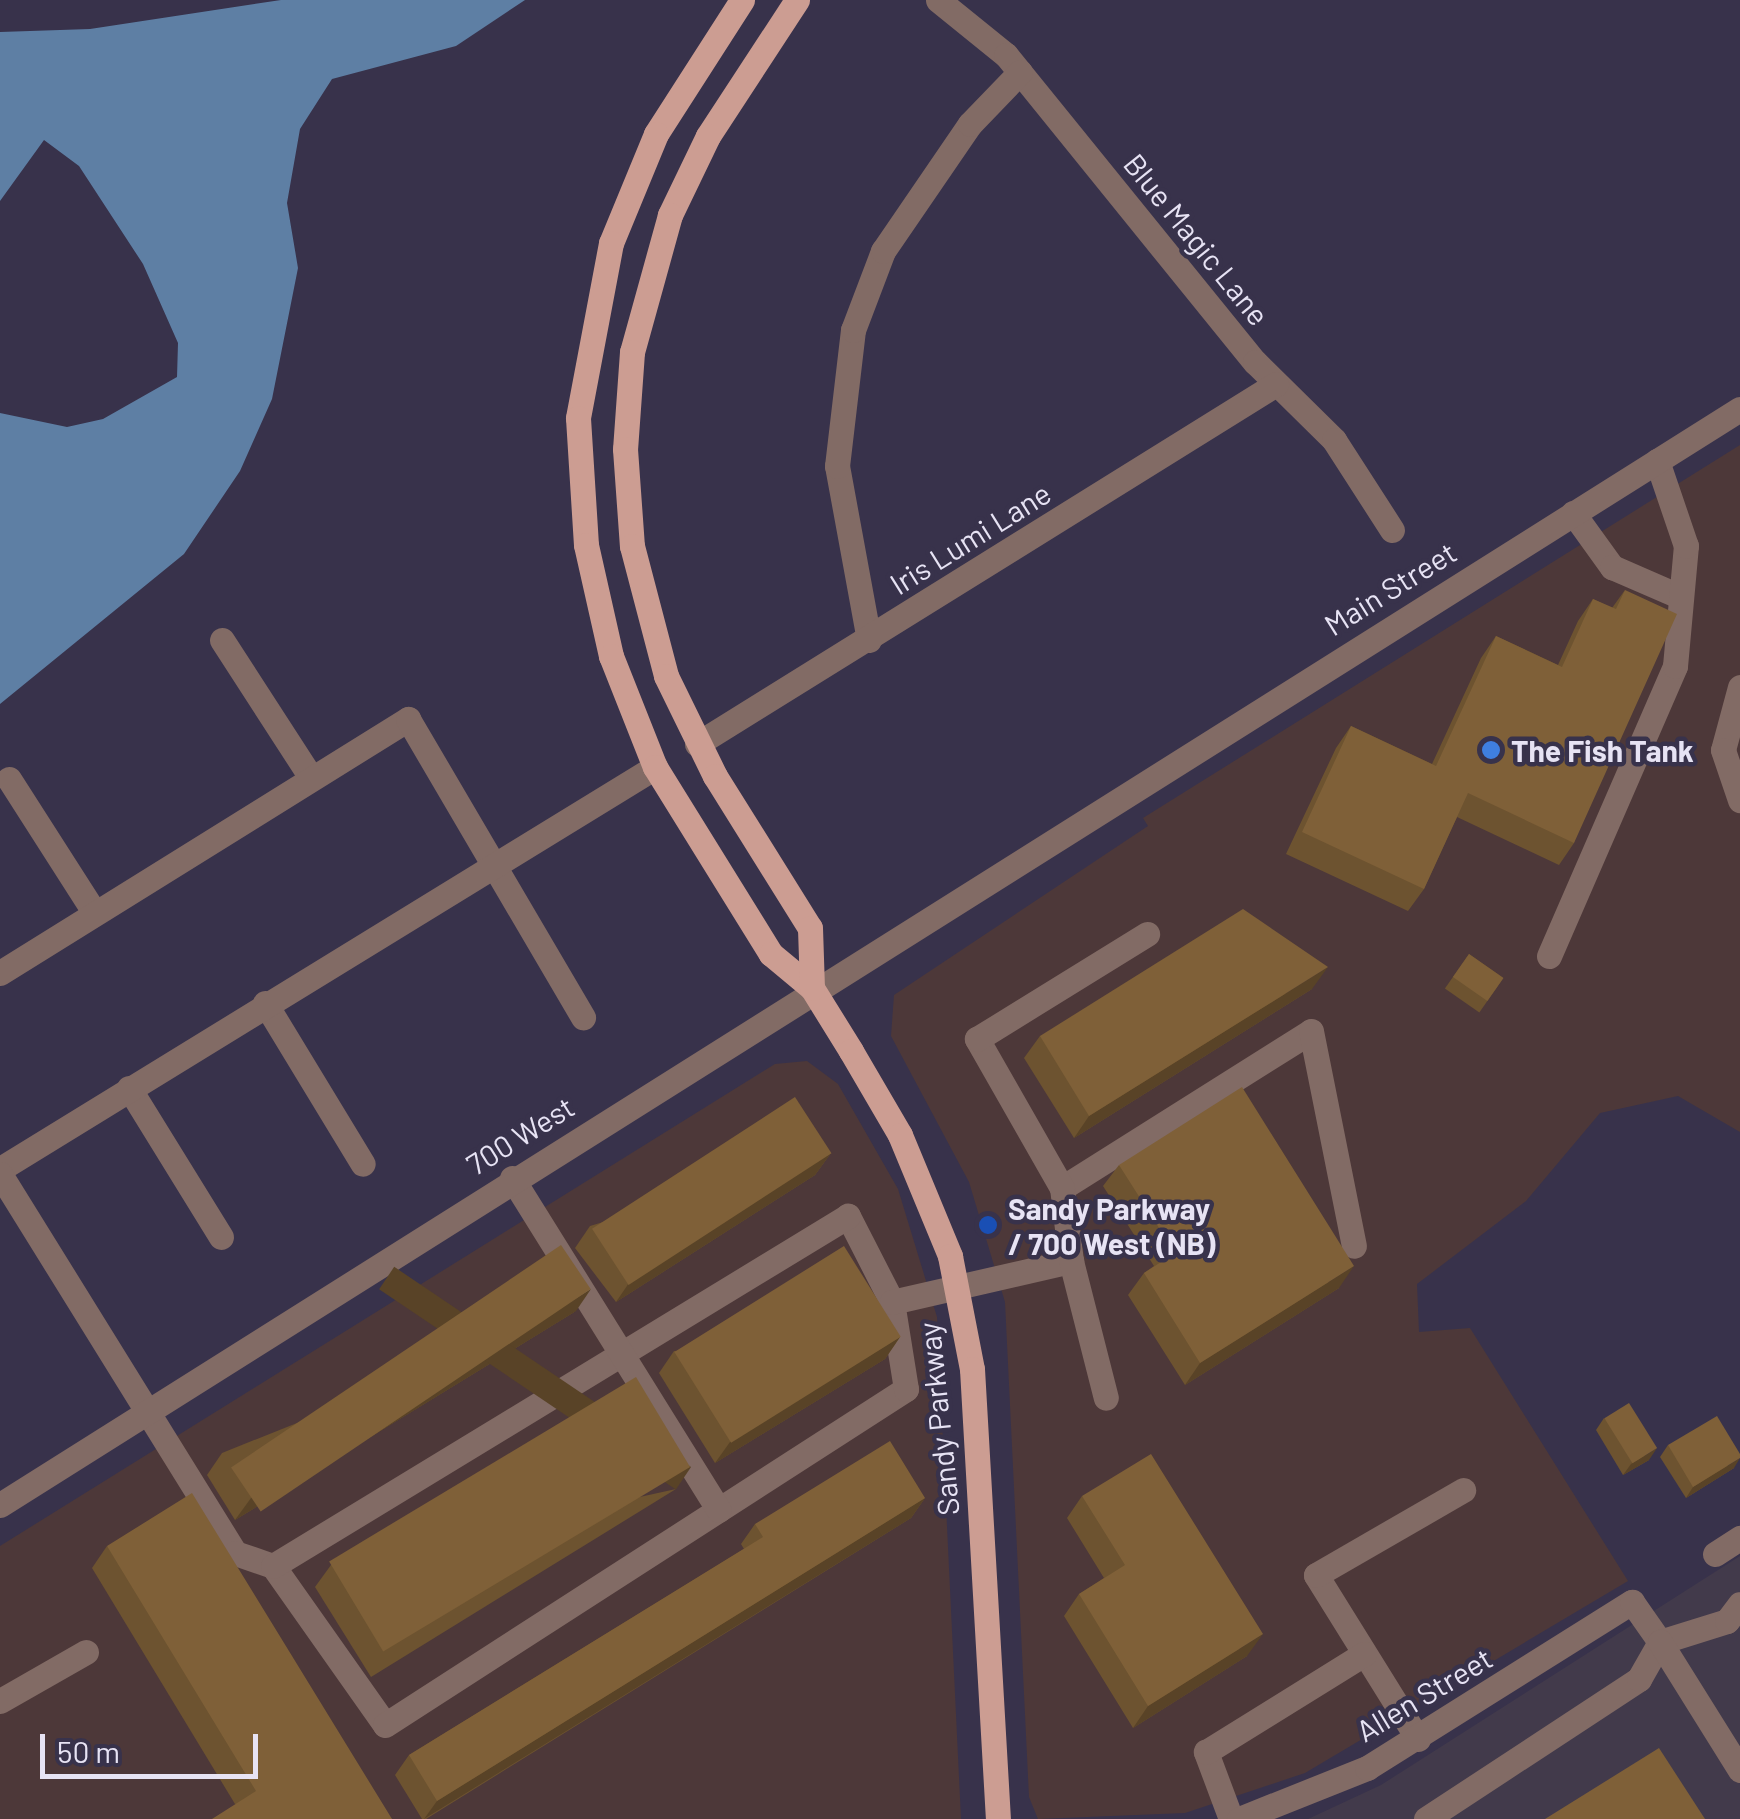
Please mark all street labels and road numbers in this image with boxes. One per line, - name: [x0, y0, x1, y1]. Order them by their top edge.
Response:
- street label: Blue Magic Lane: [1117, 146, 1277, 332]
- street label: Iris Lumi Lane: [883, 474, 1057, 602]
- street label: Main Street: [1317, 533, 1463, 643]
- street label: 700 West: [460, 1088, 580, 1182]
- street label: Sandy Parkway: [910, 1321, 966, 1517]
- street label: Allen Street: [1350, 1639, 1498, 1749]

